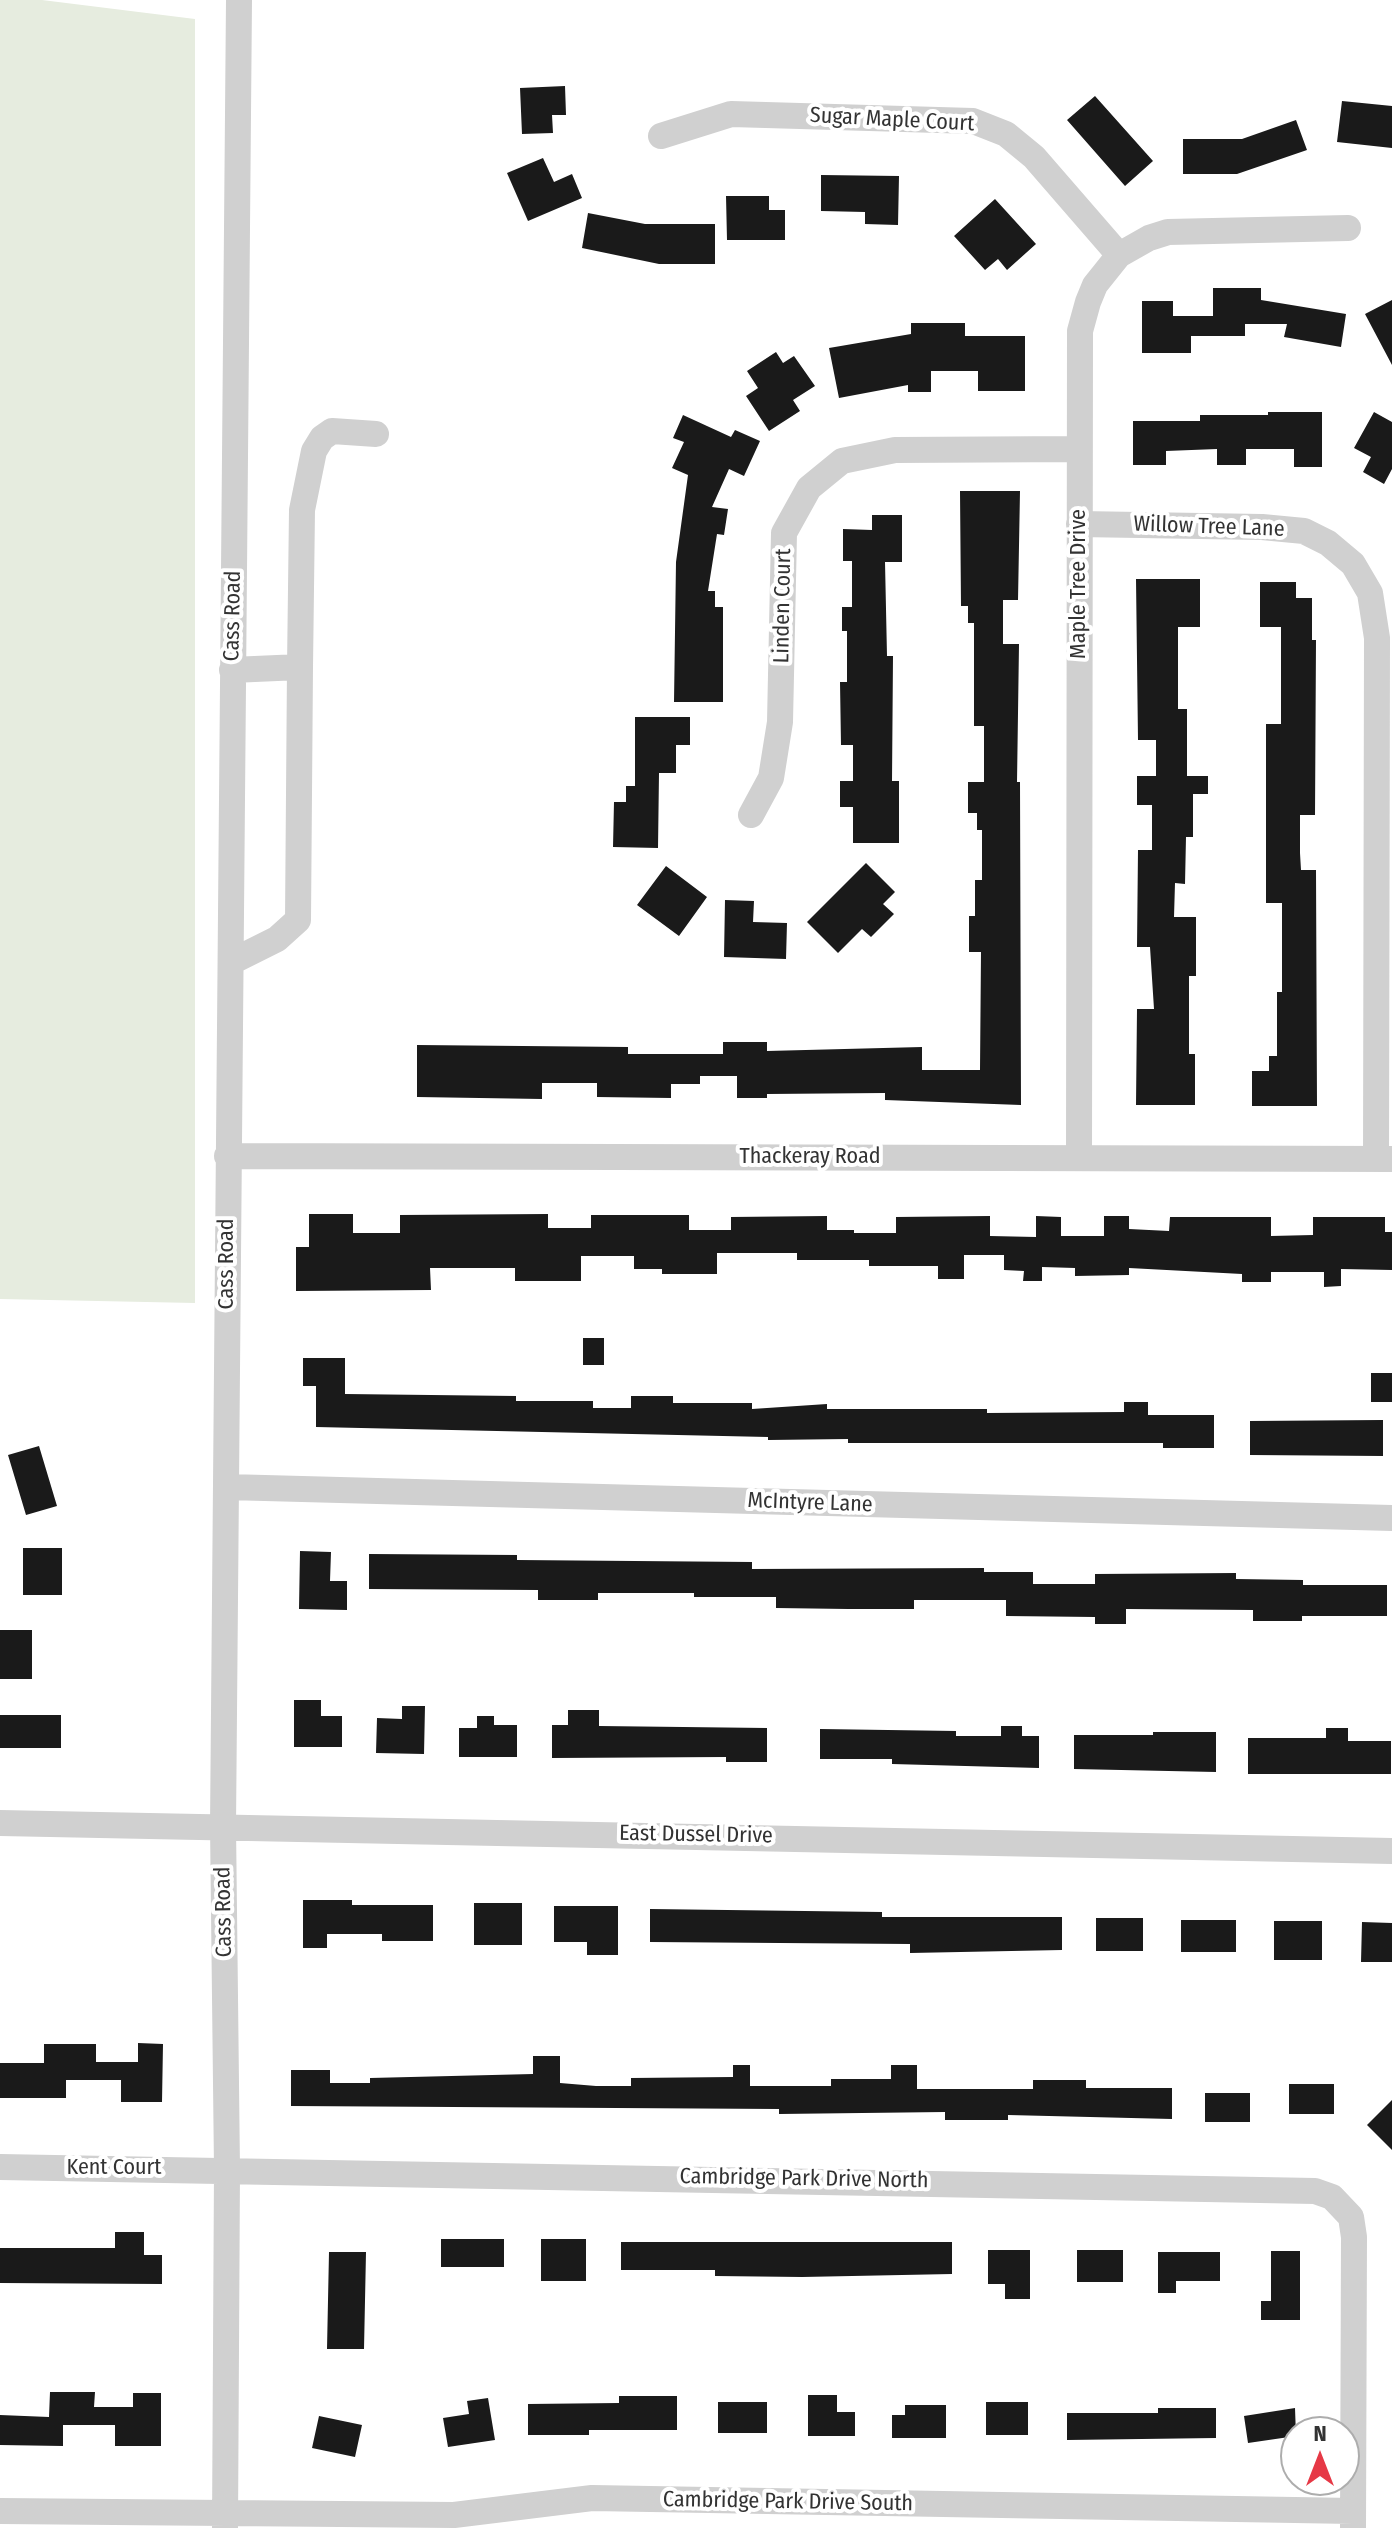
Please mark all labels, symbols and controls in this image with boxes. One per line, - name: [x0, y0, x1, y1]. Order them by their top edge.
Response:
- street label: Sugar Maple Court: [809, 103, 975, 137]
- street label: Maple Tree Drive: [1066, 509, 1092, 659]
- street label: Willow Tree Lane: [1133, 511, 1285, 543]
- street label: Linden Court: [769, 548, 797, 664]
- street label: Cass Road: [219, 570, 247, 662]
- street label: Thackeray Road: [740, 1144, 880, 1170]
- street label: Cass Road: [214, 1219, 240, 1309]
- street label: McIntyre Lane: [747, 1488, 873, 1518]
- street label: East Dussel Drive: [619, 1820, 773, 1850]
- street label: Cass Road: [210, 1866, 238, 1958]
- street label: Kent Court: [67, 2155, 161, 2181]
- street label: Cambridge Park Drive North: [679, 2164, 929, 2194]
- north arrow: [1280, 2416, 1360, 2496]
- text: N: [1313, 2420, 1327, 2447]
- street label: Cambridge Park Drive South: [663, 2487, 913, 2517]

